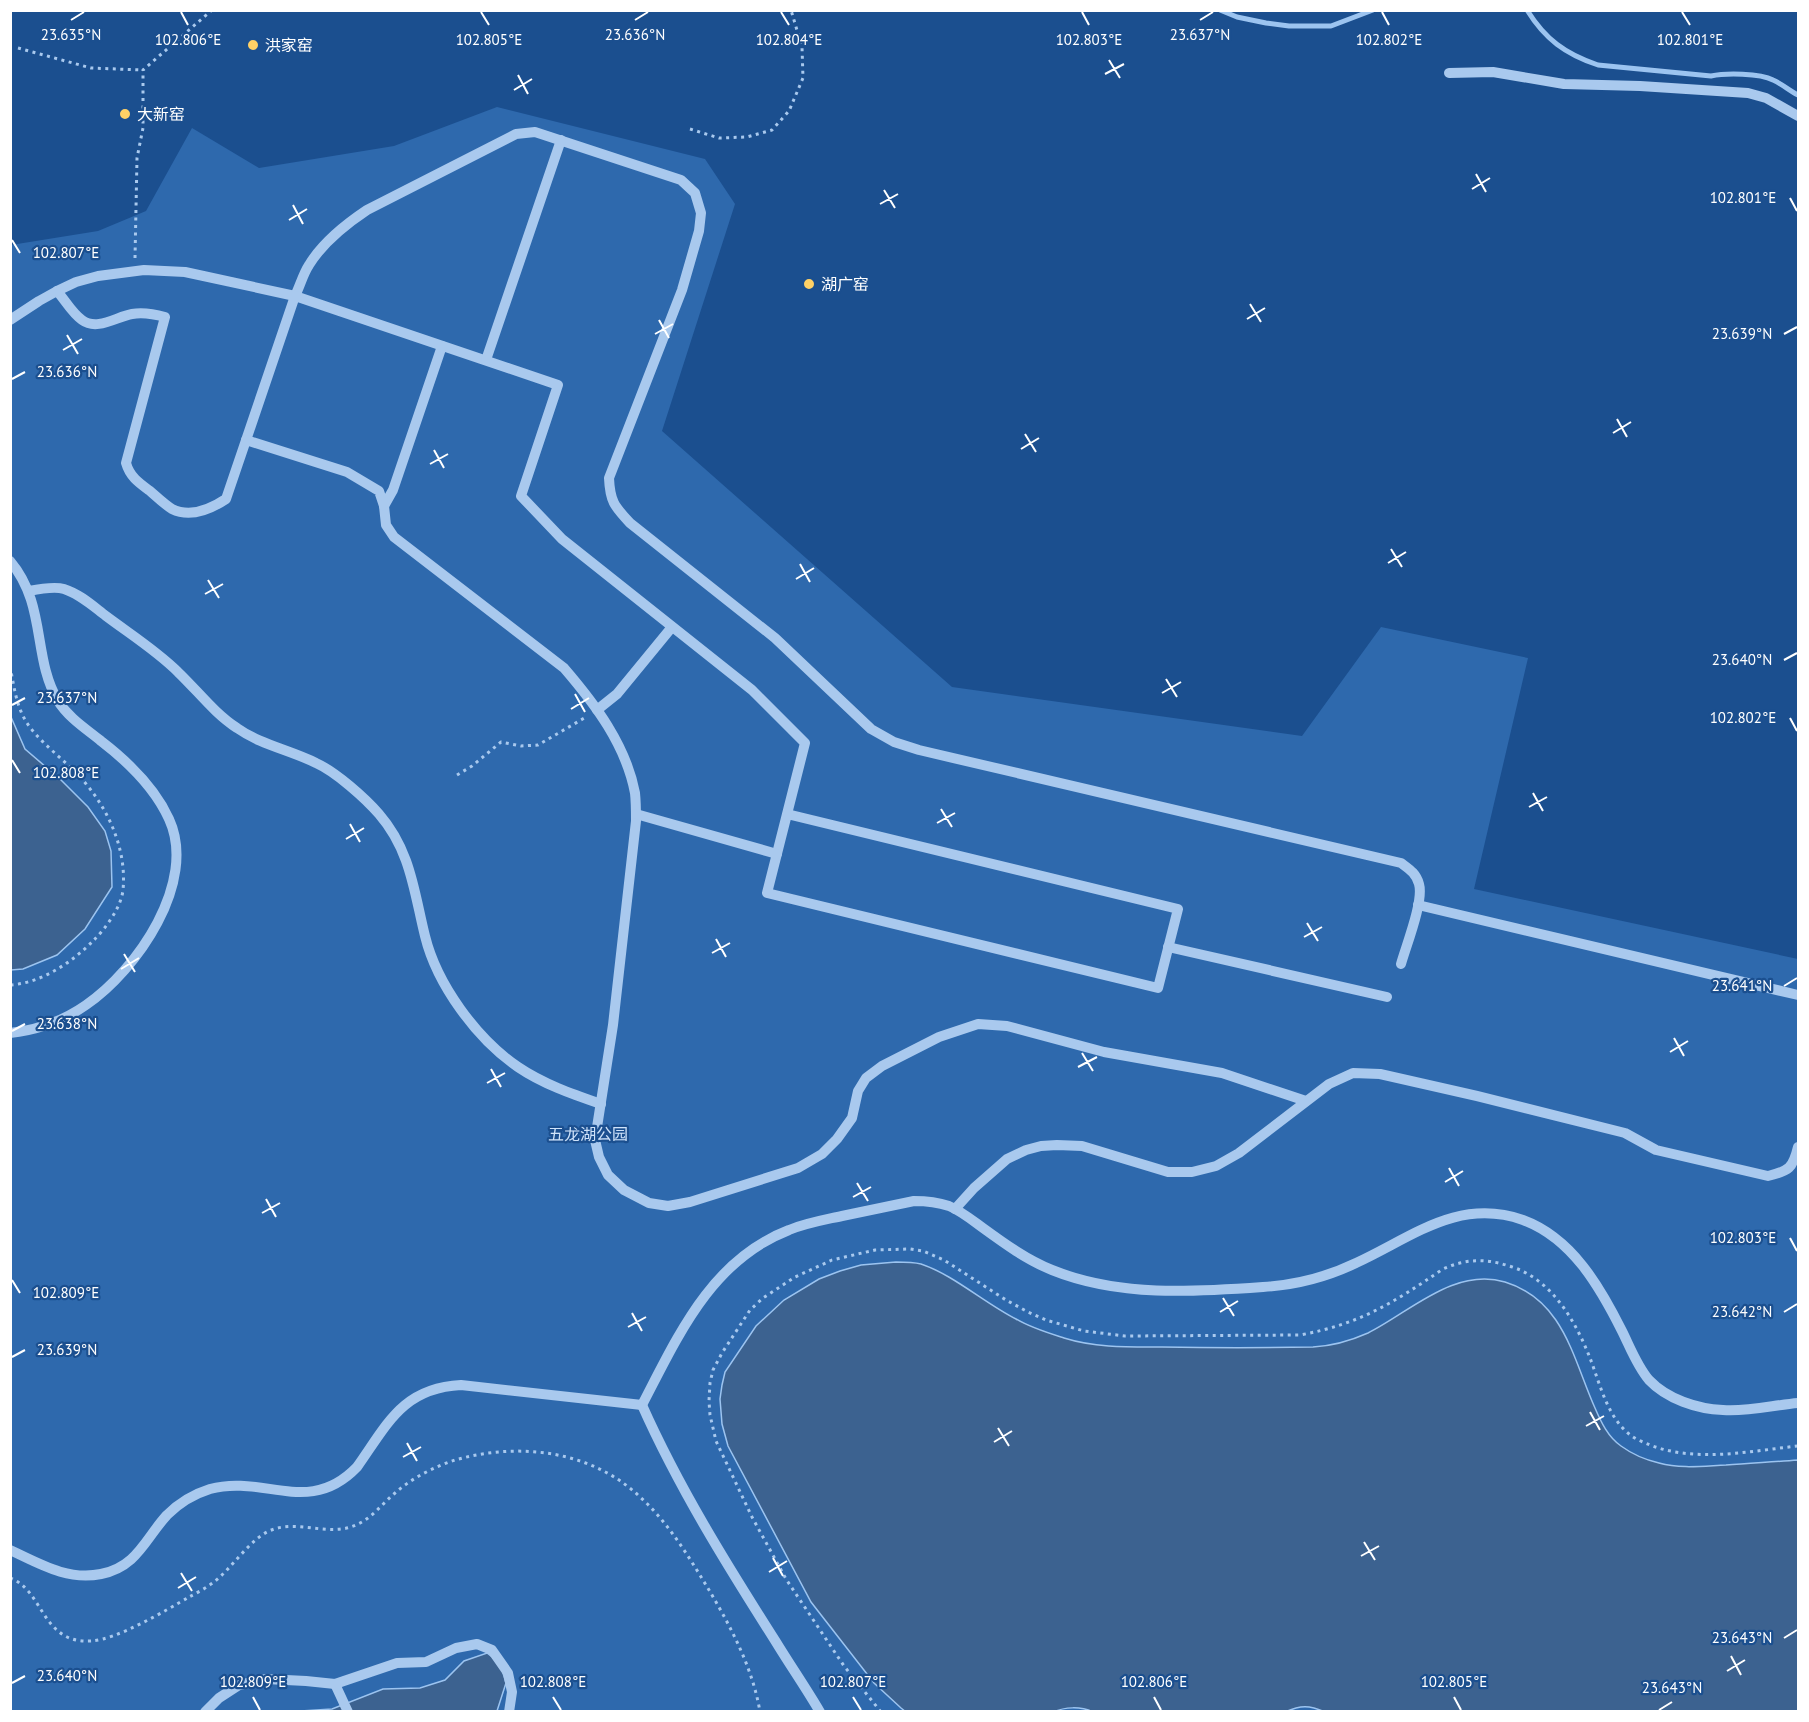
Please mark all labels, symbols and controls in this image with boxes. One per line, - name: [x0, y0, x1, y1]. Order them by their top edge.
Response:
- text: 23.635°N: [41, 25, 101, 44]
- text: 23.636°N: [605, 25, 665, 44]
- text: 23.637°N: [1170, 25, 1230, 44]
- text: 102.806°E: [155, 30, 221, 49]
- text: 102.805°E: [456, 30, 522, 49]
- text: 102.804°E: [756, 30, 822, 49]
- text: 102.803°E: [1056, 30, 1122, 49]
- text: 102.802°E: [1356, 30, 1422, 49]
- text: 102.801°E: [1657, 30, 1723, 49]
- place label: 洪家窑: [265, 35, 313, 55]
- marker: 洪家窑: [246, 38, 260, 52]
- place label: 大新窑: [137, 104, 185, 124]
- marker: 大新窑: [118, 107, 132, 121]
- text: 102.801°E: [1710, 188, 1776, 207]
- text: 102.807°E: [33, 243, 99, 262]
- place label: 湖广窑: [821, 274, 869, 294]
- marker: 湖广窑: [802, 277, 816, 291]
- text: 23.639°N: [1712, 324, 1772, 343]
- text: 23.636°N: [37, 362, 97, 381]
- text: 23.640°N: [1712, 650, 1772, 669]
- text: 23.637°N: [37, 688, 97, 707]
- text: 102.802°E: [1710, 708, 1776, 727]
- text: 102.808°E: [33, 763, 99, 782]
- text: 23.641°N: [1712, 976, 1772, 995]
- text: 23.638°N: [37, 1014, 97, 1033]
- park label: 五龙湖公园: [548, 1124, 628, 1144]
- text: 102.803°E: [1710, 1228, 1776, 1247]
- text: 102.809°E: [33, 1283, 99, 1302]
- text: 23.642°N: [1712, 1302, 1772, 1321]
- text: 23.639°N: [37, 1340, 97, 1359]
- text: 23.643°N: [1712, 1628, 1772, 1647]
- text: 23.640°N: [37, 1666, 97, 1685]
- text: 102.809°E: [220, 1672, 286, 1691]
- text: 102.808°E: [520, 1672, 586, 1691]
- text: 102.807°E: [820, 1672, 886, 1691]
- text: 102.806°E: [1121, 1672, 1187, 1691]
- text: 102.805°E: [1421, 1672, 1487, 1691]
- text: 23.643°N: [1642, 1678, 1702, 1697]

